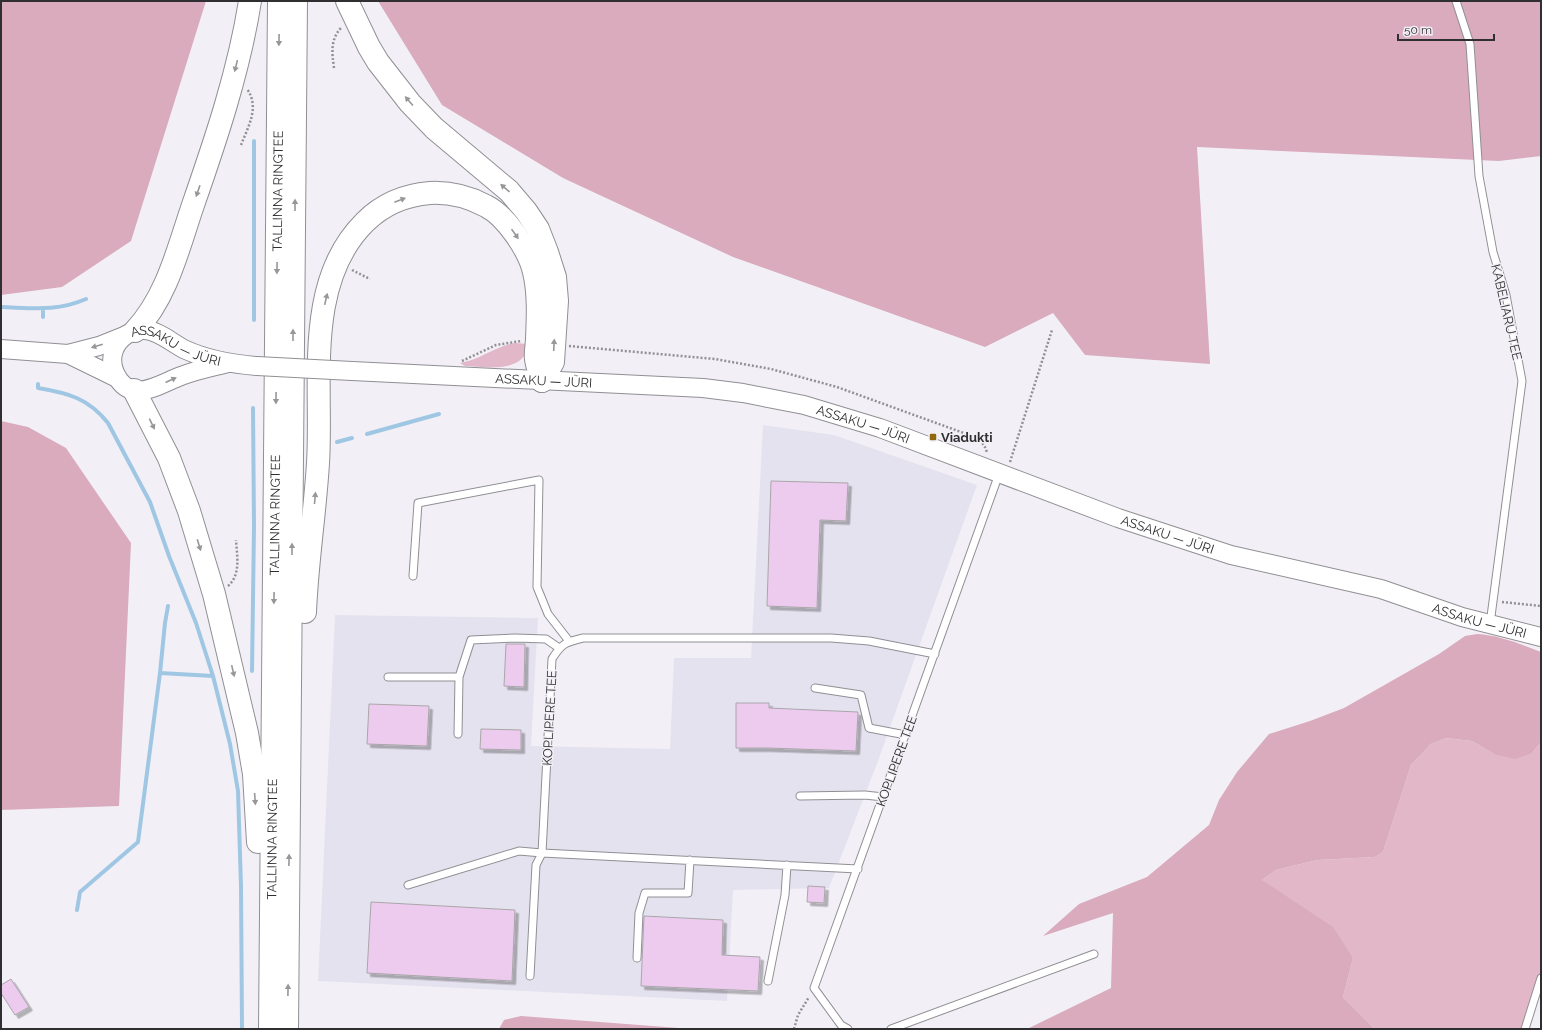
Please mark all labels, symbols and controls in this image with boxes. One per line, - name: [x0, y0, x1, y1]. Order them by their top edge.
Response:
- scale bar: [1398, 16, 1494, 42]
- text: 50 m: [1404, 23, 1432, 37]
- one-way arrow: [276, 34, 282, 47]
- one-way arrow: [233, 60, 239, 73]
- one-way arrow: [404, 96, 413, 106]
- street label: TALLINNA RINGTEE: [270, 130, 286, 252]
- one-way arrow: [500, 183, 510, 192]
- one-way arrow: [195, 185, 201, 197]
- one-way arrow: [395, 196, 407, 202]
- one-way arrow: [291, 199, 298, 211]
- one-way arrow: [511, 229, 519, 239]
- one-way arrow: [274, 262, 280, 275]
- street label: KABELIARU TEE: [1488, 263, 1525, 362]
- one-way arrow: [323, 293, 329, 305]
- street label: ASSAKU — JÜRI: [129, 323, 222, 369]
- one-way arrow: [290, 329, 297, 341]
- one-way arrow: [551, 339, 558, 351]
- one-way arrow: [90, 344, 103, 350]
- street label: ASSAKU — JÜRI: [495, 371, 593, 391]
- one-way arrow: [165, 377, 177, 383]
- one-way arrow: [273, 392, 279, 405]
- street label: ASSAKU — JÜRI: [815, 402, 912, 447]
- one-way arrow: [149, 419, 155, 430]
- place label: Viadukti: [941, 430, 993, 445]
- marker: Viadukti: [928, 432, 938, 442]
- street label: TALLINNA RINGTEE: [267, 454, 283, 575]
- one-way arrow: [311, 492, 318, 504]
- street label: ASSAKU — JÜRI: [1119, 512, 1216, 557]
- one-way arrow: [196, 540, 202, 552]
- one-way arrow: [289, 542, 295, 555]
- one-way arrow: [271, 592, 277, 605]
- street label: ASSAKU — JÜRI: [1430, 600, 1528, 641]
- one-way arrow: [230, 665, 236, 677]
- street label: KOPLIPERE TEE: [540, 670, 559, 766]
- street label: KOPLIPERE TEE: [873, 714, 920, 809]
- street label: TALLINNA RINGTEE: [264, 778, 280, 899]
- one-way arrow: [252, 793, 259, 805]
- one-way arrow: [286, 853, 292, 866]
- one-way arrow: [284, 984, 291, 996]

